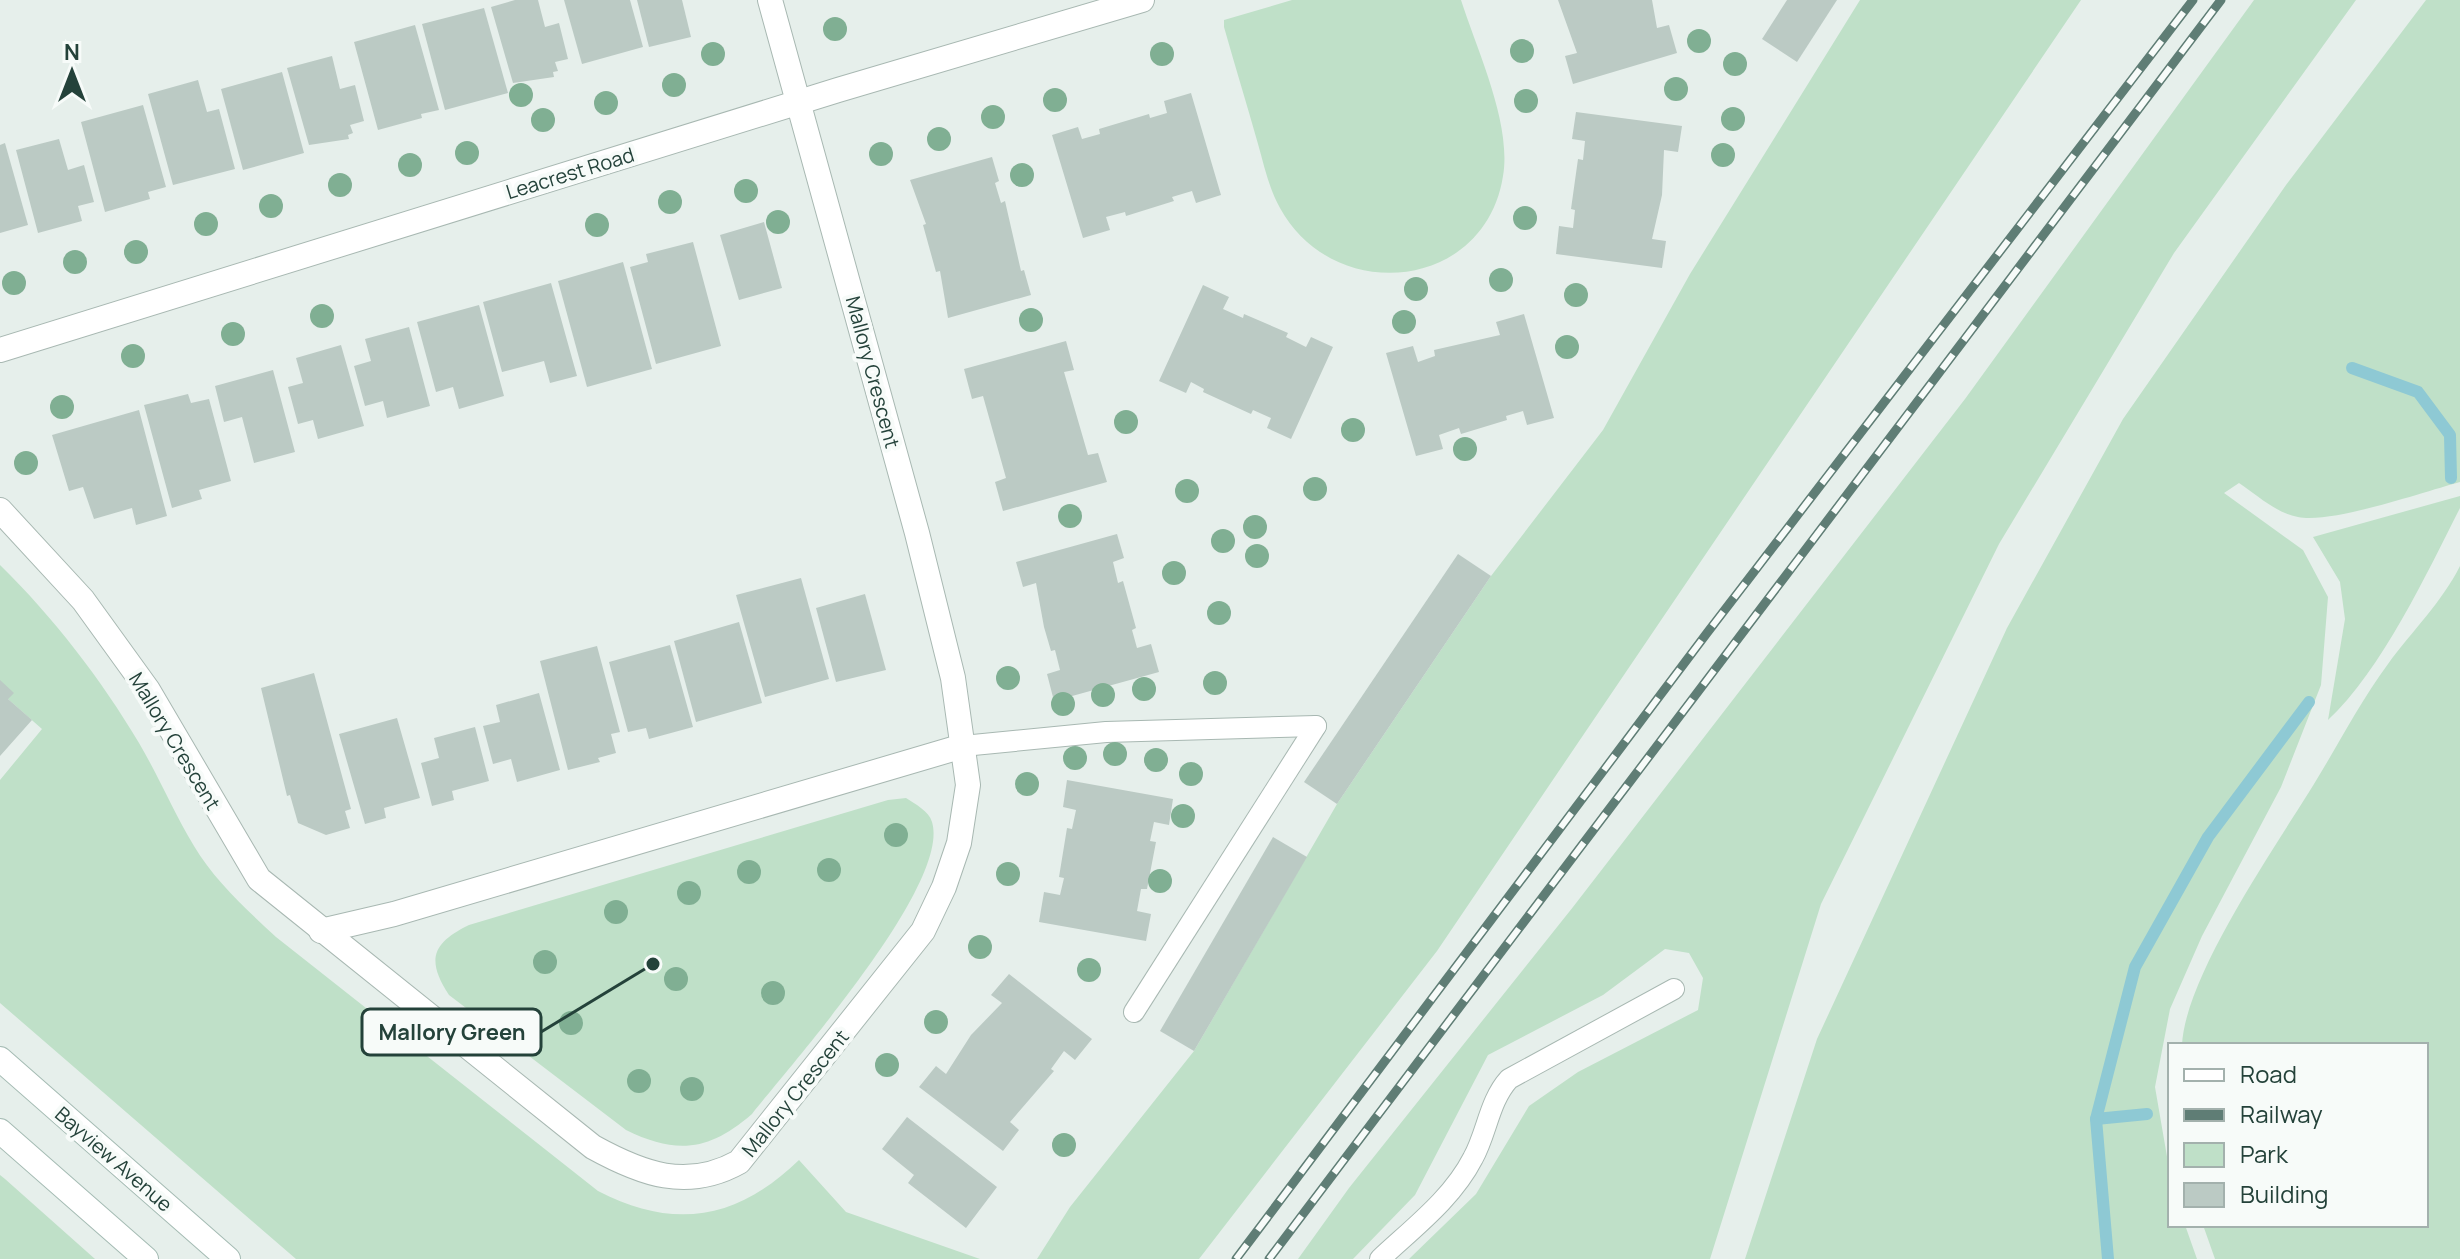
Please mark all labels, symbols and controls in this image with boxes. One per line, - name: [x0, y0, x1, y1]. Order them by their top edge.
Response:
- north arrow: [32, 32, 112, 112]
- text: N: [64, 37, 80, 67]
- street label: Leacrest Road: [503, 141, 637, 205]
- street label: Mallory Crescent: [840, 293, 906, 451]
- street label: Mallory Crescent: [123, 667, 227, 815]
- callout: Mallory Green: [362, 1009, 541, 1055]
- text: Mallory Green: [378, 1017, 526, 1047]
- street label: Mallory Crescent: [735, 1024, 855, 1162]
- legend: [2168, 1043, 2428, 1227]
- text: Road: [2240, 1057, 2297, 1090]
- text: Railway: [2240, 1097, 2323, 1130]
- street label: Bayview Avenue: [50, 1101, 178, 1217]
- text: Park: [2240, 1137, 2289, 1170]
- text: Building: [2240, 1177, 2328, 1210]

